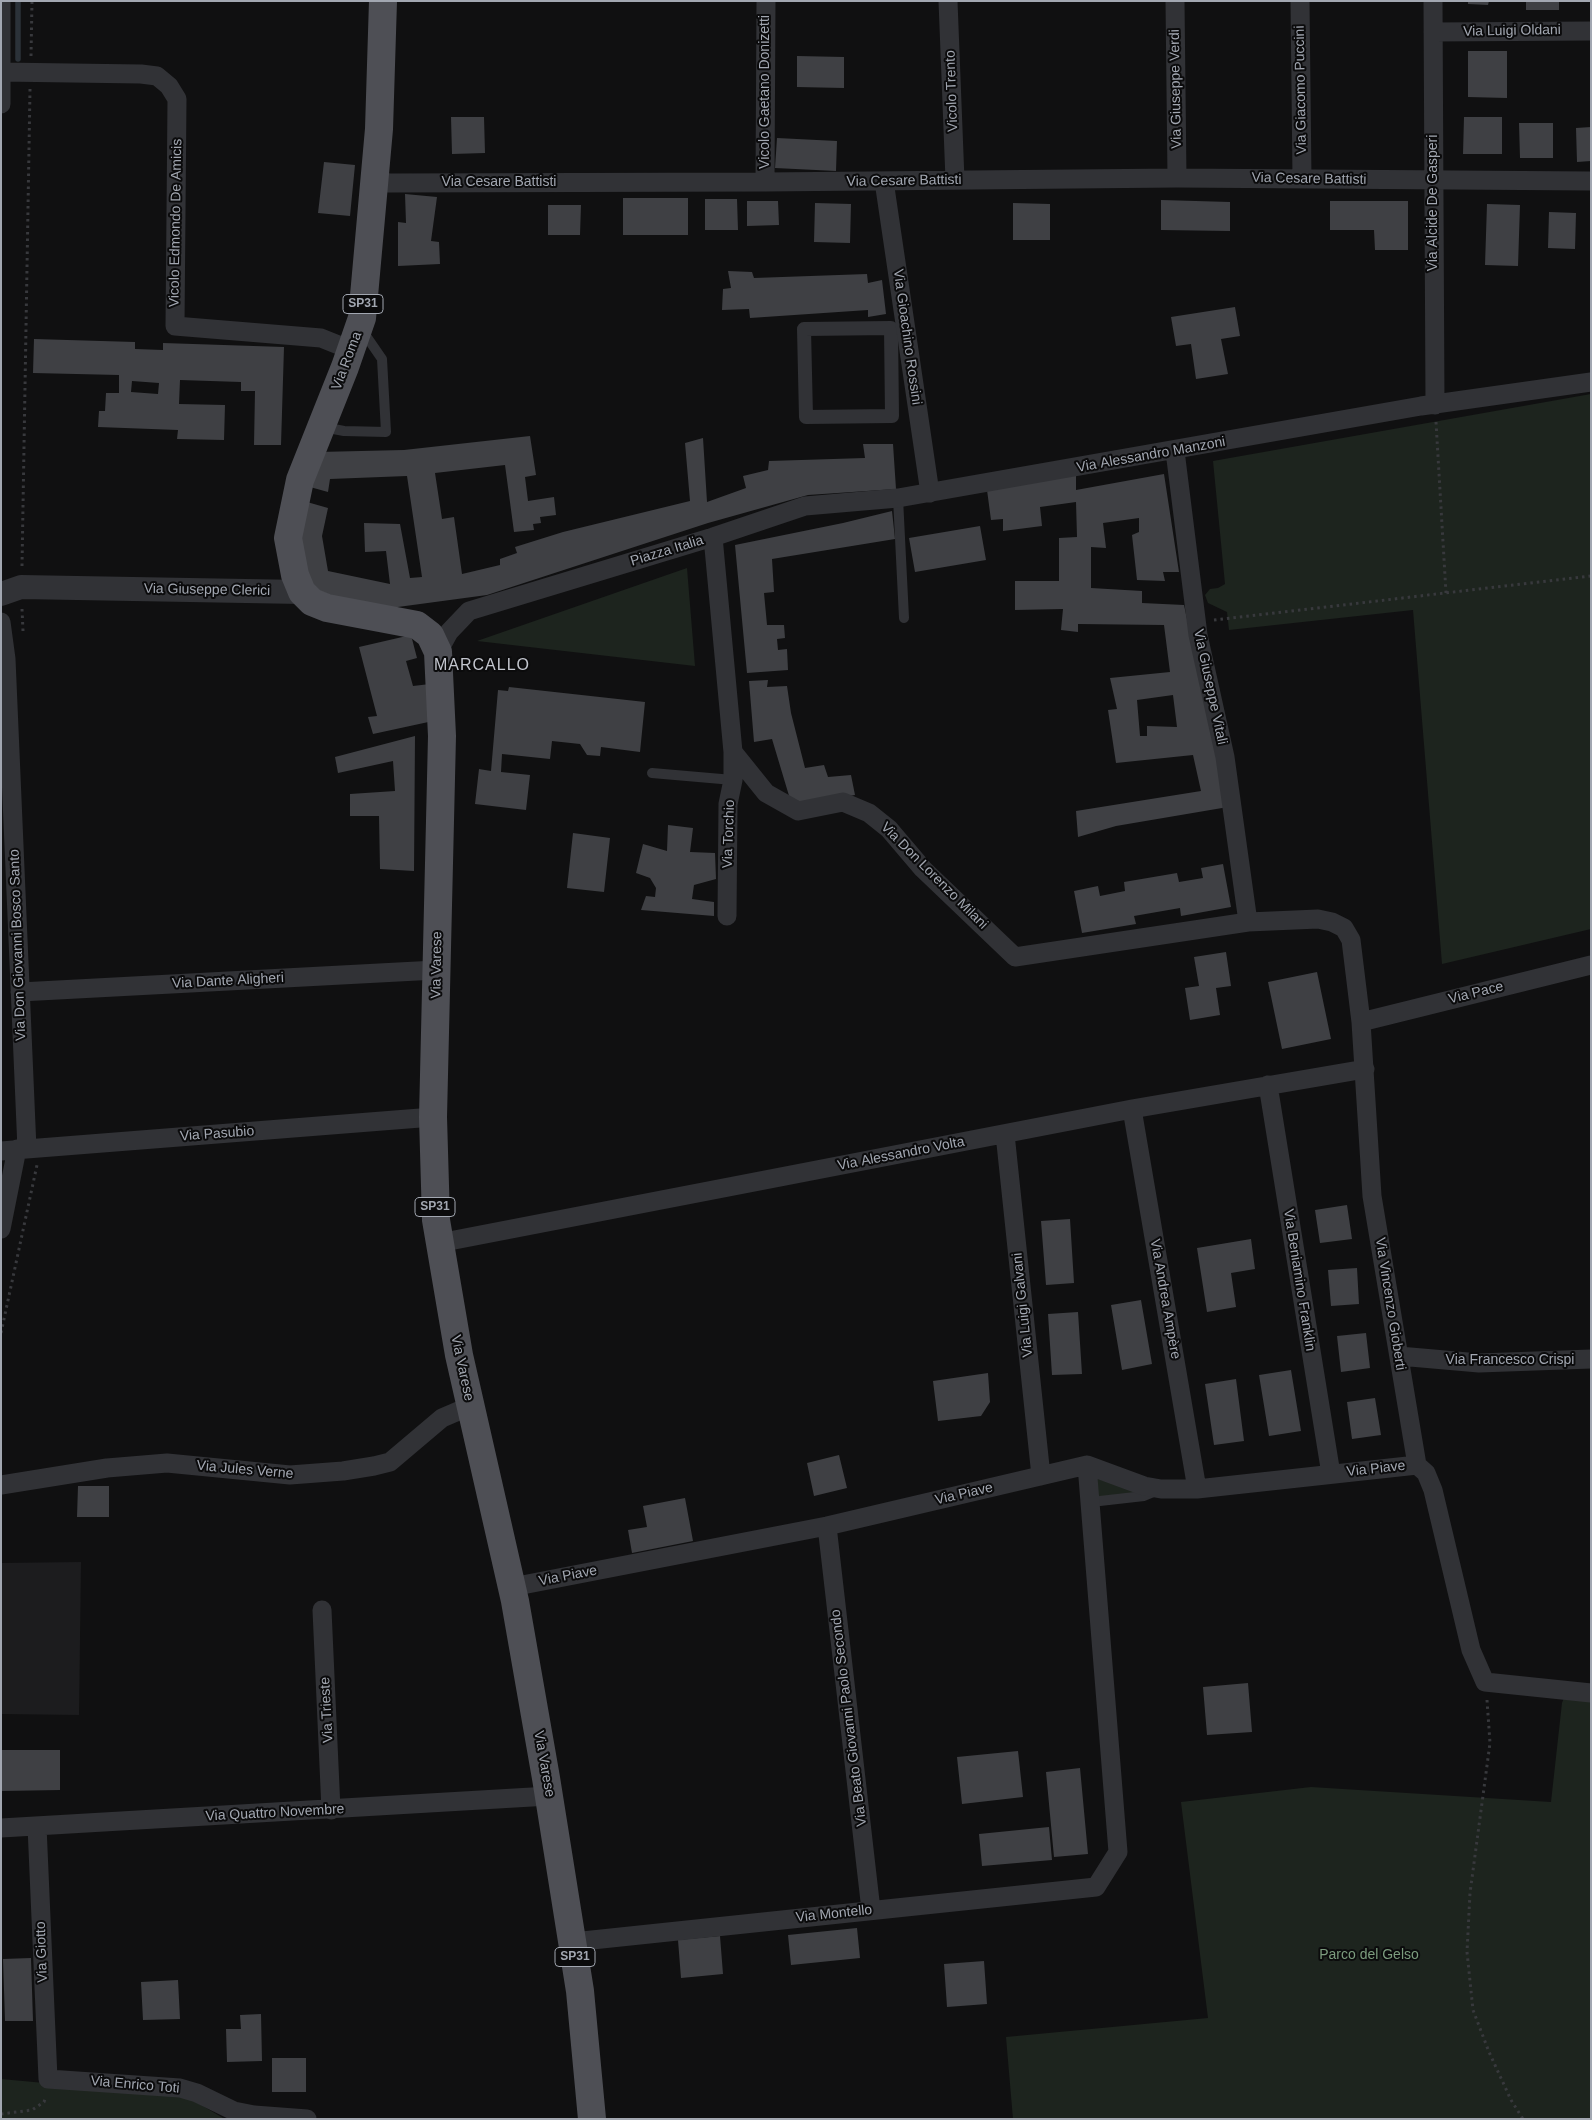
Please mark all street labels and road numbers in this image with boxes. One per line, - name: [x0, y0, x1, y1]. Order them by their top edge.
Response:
- street label: Vicolo Gaetano Donizetti: [757, 15, 773, 169]
- street label: Via Luigi Oldani: [1463, 22, 1561, 40]
- street label: Via Giacomo Puccini: [1291, 25, 1311, 155]
- street label: Via Giuseppe Verdi: [1167, 29, 1185, 149]
- street label: Vicolo Trento: [942, 50, 962, 132]
- street label: Via Alcide De Gasperi: [1425, 135, 1441, 271]
- street label: Vicolo Edmondo De Amicis: [166, 139, 186, 307]
- street label: Via Cesare Battisti: [1251, 170, 1367, 188]
- street label: Via Cesare Battisti: [846, 172, 962, 190]
- street label: Via Cesare Battisti: [442, 174, 556, 190]
- street label: Via Gioachino Rossini: [889, 268, 925, 406]
- road number: SP31: [343, 294, 383, 314]
- street label: Via Roma: [328, 329, 366, 393]
- street label: Via Alessandro Manzoni: [1075, 434, 1227, 476]
- street label: Piazza Italia: [628, 532, 706, 570]
- street label: Via Giuseppe Clerici: [144, 580, 270, 600]
- street label: Via Giuseppe Vitali: [1190, 628, 1230, 746]
- street label: Via Torchio: [719, 799, 739, 869]
- street label: Via Don Lorenzo Milani: [877, 819, 991, 933]
- street label: Via Don Giovanni Bosco Santo: [6, 849, 30, 1041]
- street label: Via Varese: [428, 931, 446, 999]
- street label: Via Dante Aligheri: [172, 970, 284, 992]
- street label: Via Pace: [1447, 978, 1505, 1008]
- street label: Via Pasubio: [179, 1123, 255, 1145]
- street label: Via Alessandro Volta: [836, 1133, 966, 1175]
- road number: SP31: [415, 1198, 455, 1216]
- street label: Via Beniamino Franklin: [1279, 1208, 1319, 1352]
- street label: Via Vincenzo Gioberti: [1371, 1236, 1409, 1372]
- street label: Via Andrea Ampère: [1146, 1238, 1184, 1360]
- street label: Via Luigi Galvani: [1009, 1252, 1037, 1358]
- street label: Via Varese: [447, 1333, 477, 1403]
- street label: Via Francesco Crispi: [1446, 1352, 1574, 1368]
- street label: Via Jules Verne: [196, 1457, 294, 1483]
- street label: Via Piave: [1346, 1458, 1406, 1480]
- street label: Via Piave: [933, 1479, 995, 1509]
- street label: Via Piave: [537, 1562, 599, 1590]
- street label: Via Beato Giovanni Paolo Secondo: [827, 1609, 871, 1827]
- street label: Via Trieste: [317, 1677, 337, 1743]
- street label: Via Varese: [530, 1729, 558, 1799]
- street label: Via Quattro Novembre: [205, 1801, 345, 1825]
- street label: Via Montello: [795, 1902, 873, 1926]
- street label: Via Giotto: [33, 1921, 51, 1983]
- road number: SP31: [555, 1948, 595, 1966]
- street label: Via Enrico Toti: [90, 2073, 180, 2097]

